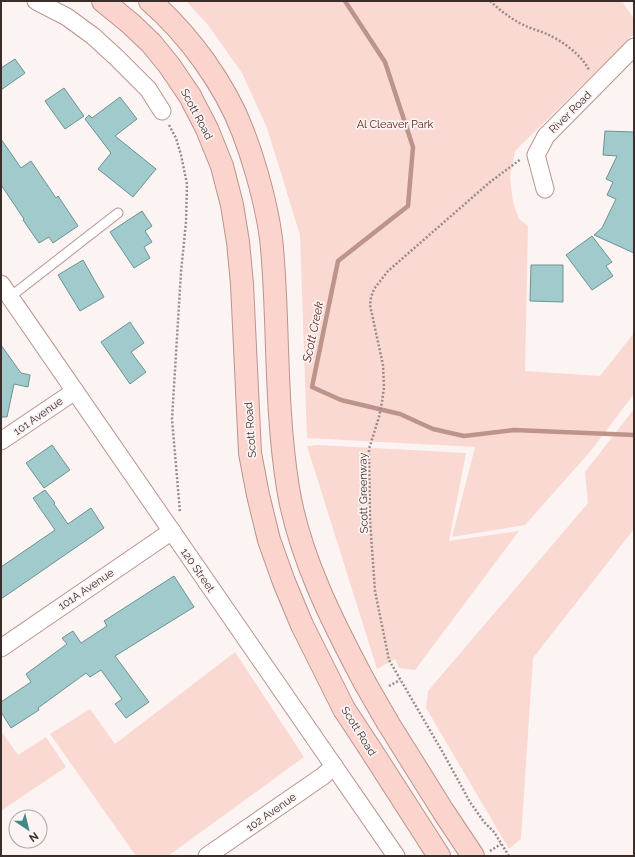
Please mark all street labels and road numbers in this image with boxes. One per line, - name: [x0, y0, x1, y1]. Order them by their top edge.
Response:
- street label: Scott Road: [178, 87, 215, 142]
- street label: River Road: [547, 88, 594, 136]
- street label: 101 Avenue: [11, 394, 66, 438]
- street label: Scott Road: [242, 402, 259, 458]
- street label: Scott Greenway: [356, 453, 371, 533]
- street label: 120 Street: [178, 546, 218, 595]
- street label: 101A Avenue: [56, 566, 117, 613]
- street label: Scott Road: [338, 704, 379, 758]
- street label: 102 Avenue: [244, 790, 299, 834]

